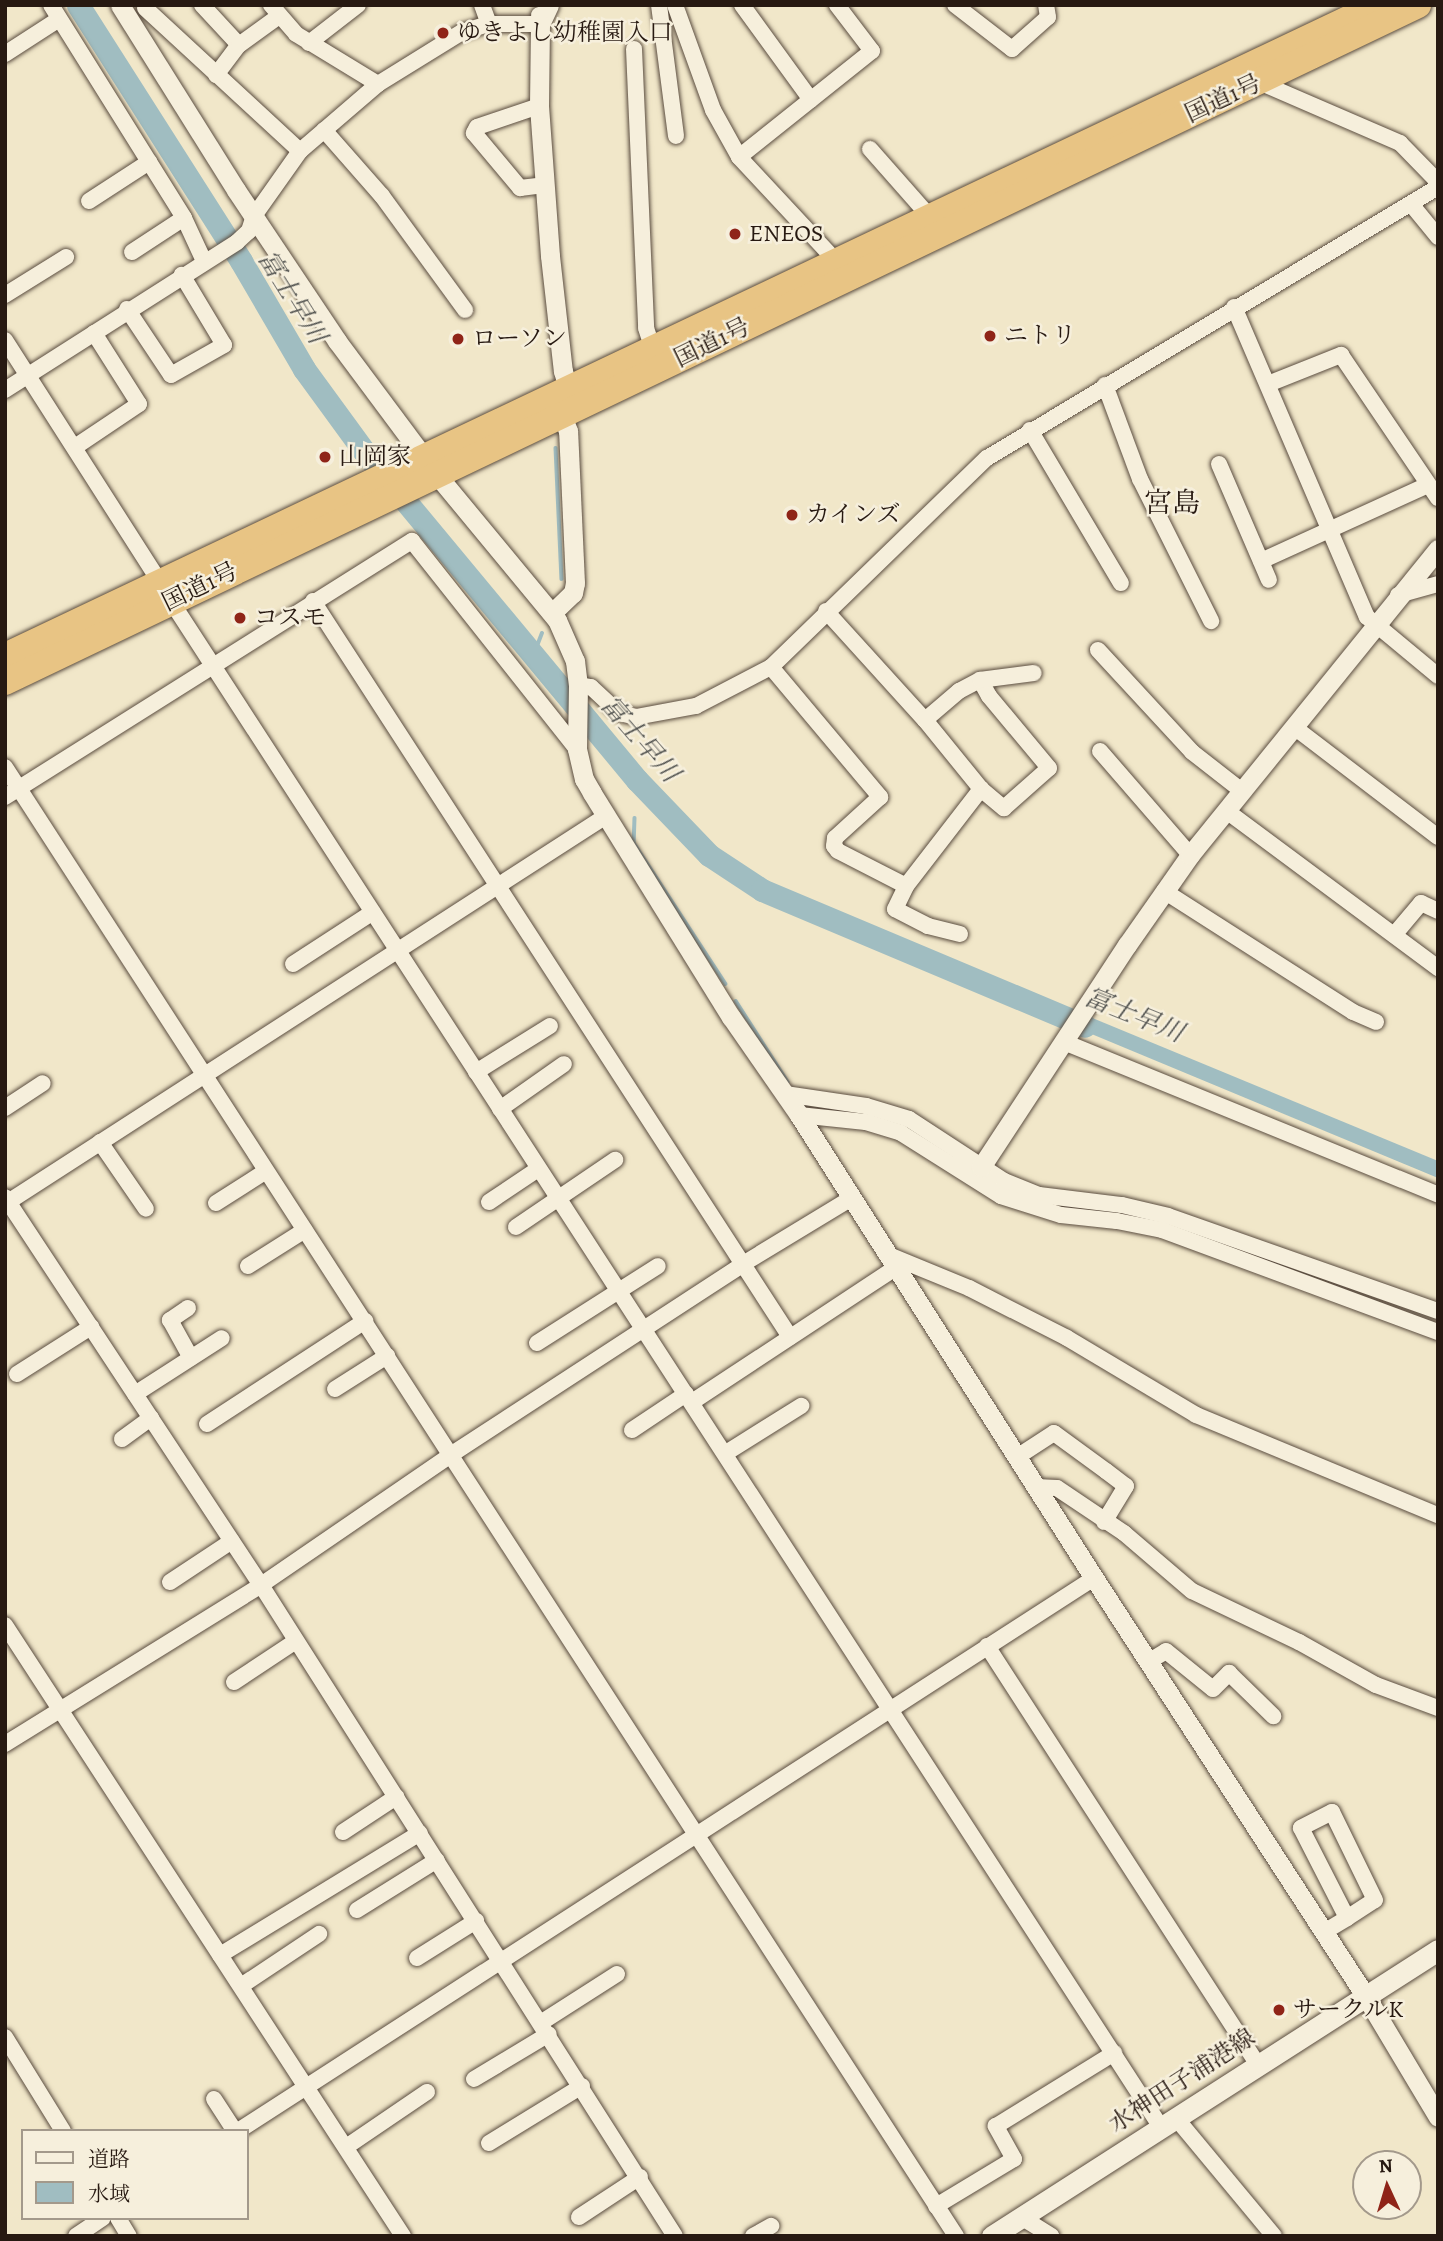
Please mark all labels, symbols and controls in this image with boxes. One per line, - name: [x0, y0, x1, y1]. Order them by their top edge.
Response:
- place label: ゆきよし幼稚園入口: [457, 19, 673, 47]
- marker: ゆきよし幼稚園入口: [435, 25, 451, 41]
- street label: 国道1号: [1181, 69, 1265, 129]
- place label: ENEOS: [749, 220, 823, 248]
- marker: ENEOS: [727, 226, 743, 242]
- water label: 富士早川: [251, 245, 333, 349]
- street label: 国道1号: [670, 312, 754, 374]
- place label: ニトリ: [1004, 322, 1076, 350]
- place label: ローソン: [472, 325, 568, 353]
- marker: ニトリ: [982, 328, 998, 344]
- marker: ローソン: [450, 331, 466, 347]
- place label: 山岡家: [339, 443, 411, 471]
- marker: 山岡家: [317, 449, 333, 465]
- district label: 宮島: [1144, 486, 1200, 520]
- place label: カインズ: [806, 501, 902, 529]
- marker: カインズ: [784, 507, 800, 523]
- street label: 国道1号: [158, 556, 242, 618]
- place label: コスモ: [254, 604, 326, 632]
- marker: コスモ: [232, 610, 248, 626]
- water label: 富士早川: [594, 690, 686, 788]
- water label: 富士早川: [1080, 981, 1188, 1049]
- place label: サークルK: [1293, 1996, 1404, 2024]
- marker: サークルK: [1271, 2002, 1287, 2018]
- street label: 水神田子浦港線: [1104, 2023, 1260, 2139]
- legend: [21, 2129, 248, 2220]
- text: 道路: [88, 2145, 130, 2173]
- north arrow: [1352, 2150, 1422, 2220]
- text: N: [1378, 2153, 1393, 2179]
- text: 水域: [88, 2180, 130, 2208]

